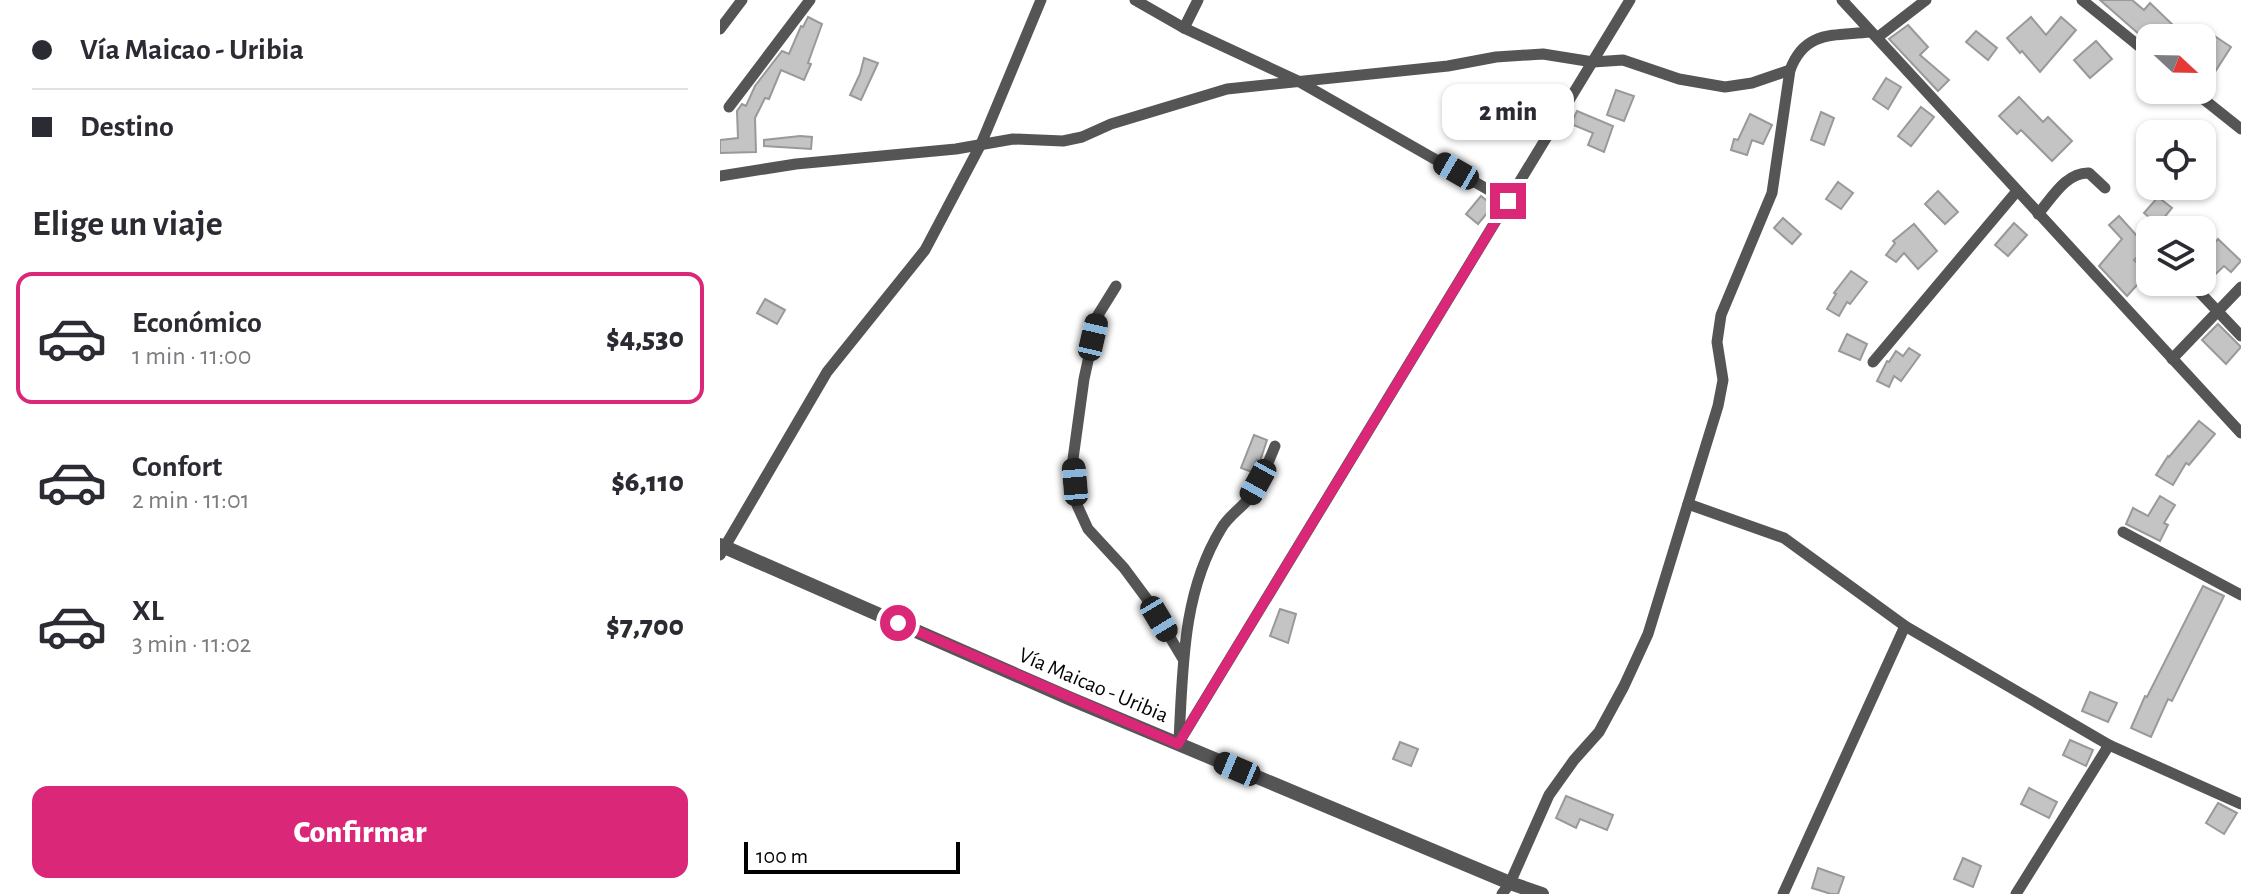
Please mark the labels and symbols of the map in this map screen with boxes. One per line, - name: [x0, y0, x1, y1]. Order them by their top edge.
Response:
- north arrow: [2136, 24, 2216, 104]
- callout: 2 min: [1442, 85, 1574, 141]
- car: [1429, 149, 1483, 193]
- route end: [1490, 183, 1526, 219]
- car: [1076, 311, 1110, 363]
- car: [1236, 455, 1280, 509]
- car: [1061, 457, 1089, 507]
- car: [1136, 592, 1182, 646]
- route start: [880, 605, 916, 641]
- street label: Vía Maicao - Uribia: [1016, 644, 1172, 726]
- car: [1210, 749, 1264, 789]
- scale bar: [744, 838, 960, 874]

